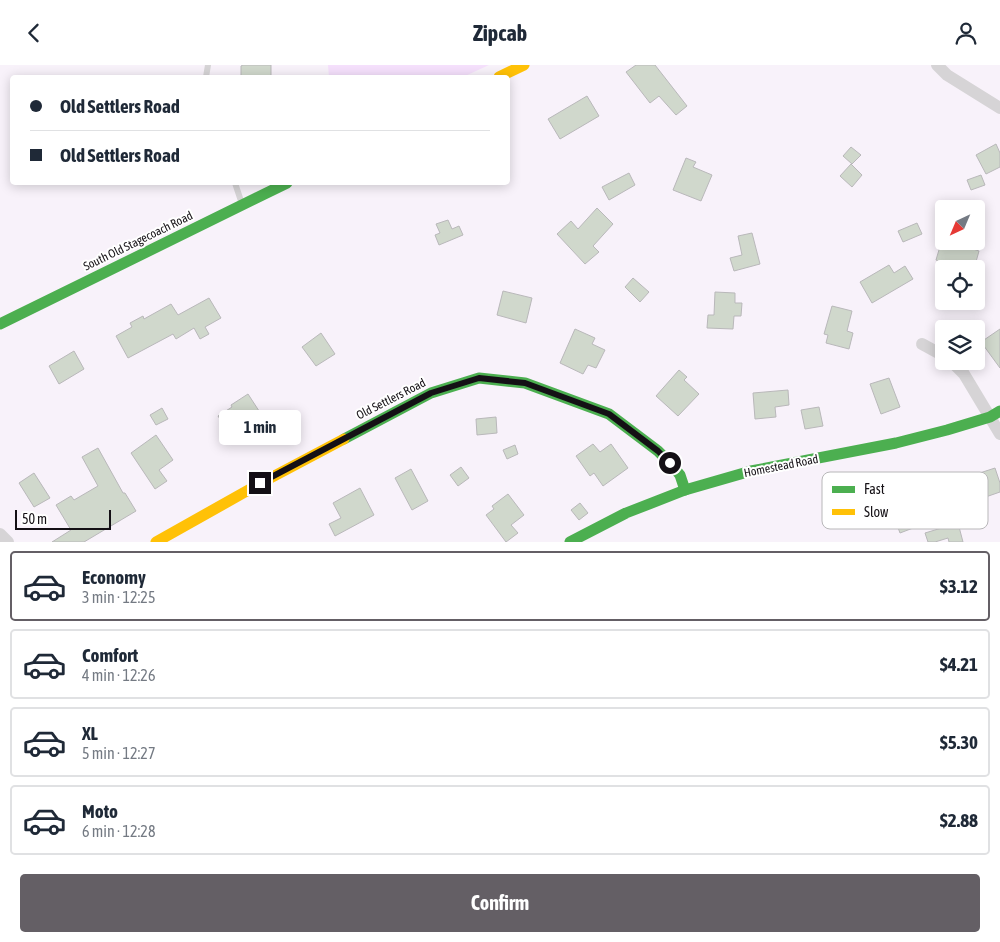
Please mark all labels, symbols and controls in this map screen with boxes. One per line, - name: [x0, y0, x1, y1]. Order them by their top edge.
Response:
- icon: back: [20, 19, 48, 47]
- icon: person: [952, 19, 980, 47]
- text: Zipcab: [473, 20, 527, 46]
- text: Old Settlers Road: [60, 95, 180, 117]
- text: Old Settlers Road: [60, 144, 180, 166]
- north arrow: [935, 200, 985, 250]
- map controls: [935, 200, 985, 370]
- street label: South Old Stagecoach Road: [81, 208, 195, 274]
- button: locate: [935, 260, 985, 310]
- button: layers: [935, 320, 985, 370]
- street label: Old Settlers Road: [354, 376, 428, 422]
- callout: 1 min: [219, 411, 301, 445]
- text: 1 min: [244, 418, 276, 436]
- route start: [659, 452, 681, 474]
- street label: Homestead Road: [743, 452, 819, 480]
- route end: [249, 472, 271, 494]
- legend: [822, 472, 988, 529]
- text: Fast: [864, 481, 885, 497]
- text: Slow: [864, 504, 889, 520]
- scale bar: [15, 507, 111, 530]
- text: 50 m: [22, 511, 47, 527]
- icon: car: [22, 564, 67, 609]
- text: Economy: [82, 566, 146, 588]
- text: $3.12: [940, 575, 978, 597]
- text: 3 min · 12:25: [82, 588, 155, 606]
- icon: car: [22, 642, 67, 687]
- text: Comfort: [82, 644, 138, 666]
- text: $4.21: [940, 653, 978, 675]
- text: 4 min · 12:26: [82, 666, 155, 684]
- icon: car: [22, 720, 67, 765]
- text: XL: [82, 722, 98, 744]
- text: $5.30: [940, 731, 978, 753]
- text: 5 min · 12:27: [82, 744, 155, 762]
- icon: car: [22, 798, 67, 843]
- text: Moto: [82, 800, 118, 822]
- text: $2.88: [940, 809, 978, 831]
- text: 6 min · 12:28: [82, 822, 155, 840]
- button: Confirm: [20, 874, 980, 932]

